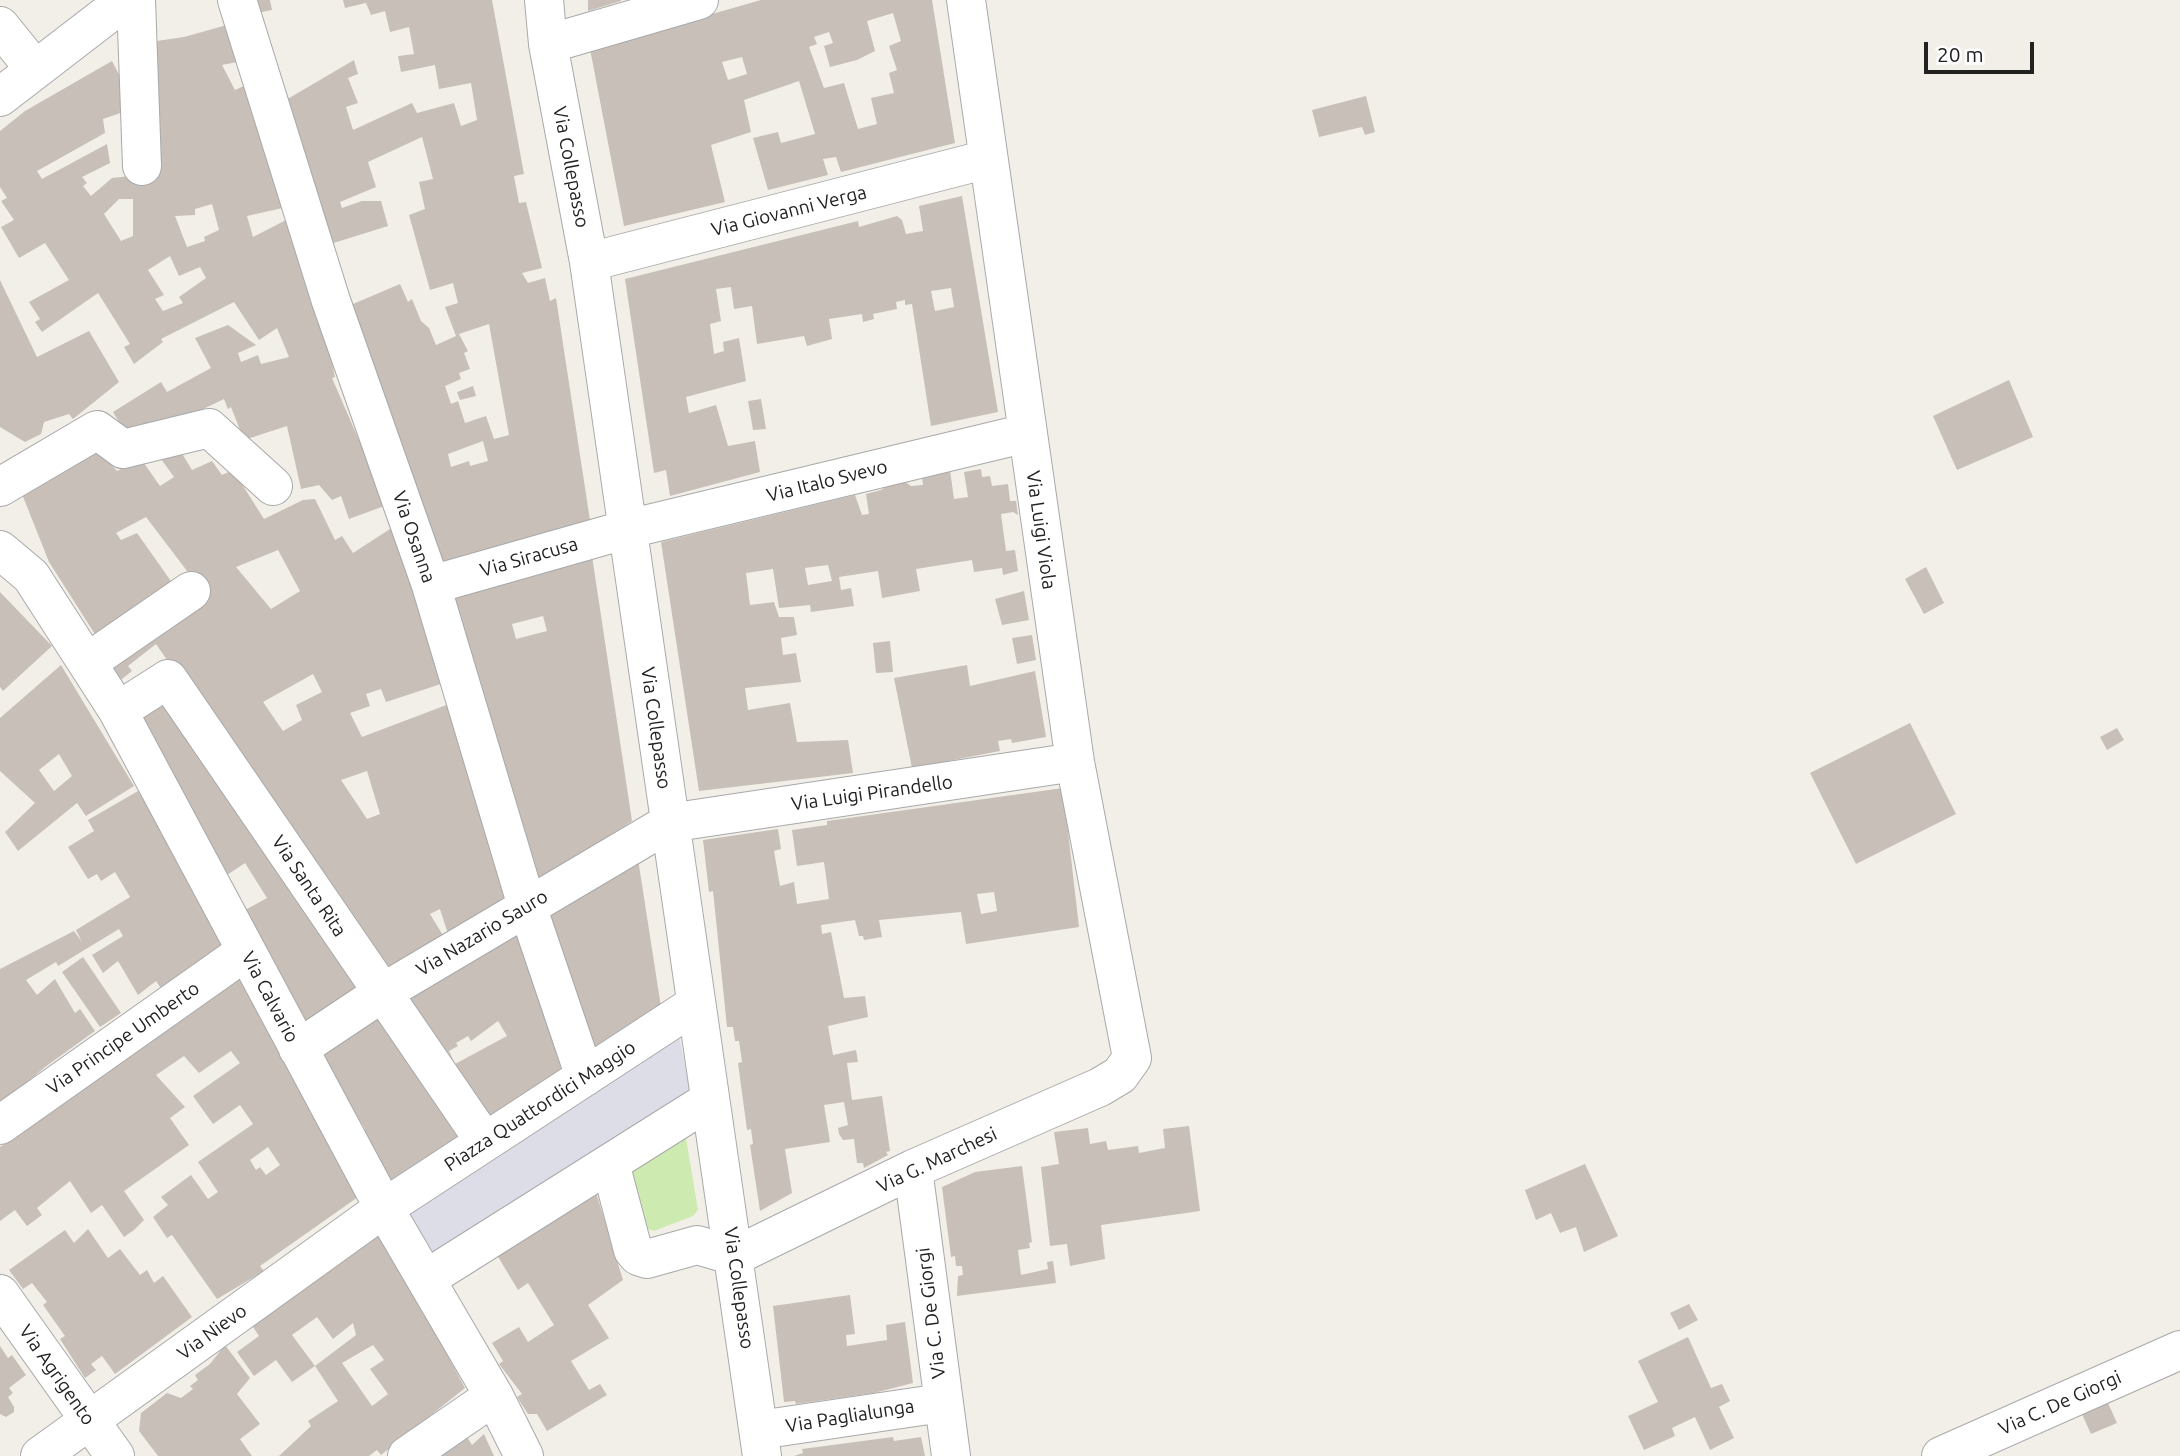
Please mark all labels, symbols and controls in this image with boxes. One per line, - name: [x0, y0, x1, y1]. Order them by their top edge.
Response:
- scale bar: [1928, 28, 2038, 72]
- text: 20 m: [1937, 42, 1984, 66]
- street label: Via Collepasso: [548, 104, 594, 230]
- street label: Via Giovanni Verga: [709, 181, 869, 241]
- street label: Via Italo Svevo: [764, 455, 890, 507]
- street label: Via Luigi Viola: [1021, 469, 1061, 591]
- street label: Via Osanna: [388, 488, 440, 586]
- street label: Via Siracusa: [477, 532, 581, 582]
- street label: Via Collepasso: [636, 665, 676, 791]
- street label: Via Luigi Pirandello: [790, 770, 954, 816]
- street label: Via Santa Rita: [267, 831, 351, 941]
- street label: Via Nazario Sauro: [412, 885, 552, 981]
- street label: Via Calvario: [237, 948, 303, 1046]
- street label: Via Principe Umberto: [42, 977, 204, 1099]
- street label: Piazza Quattordici Maggio: [440, 1036, 640, 1176]
- street label: Via G. Marchesi: [873, 1122, 1001, 1198]
- street label: Via Collepasso: [719, 1225, 759, 1351]
- street label: Via C. De Giorgi: [912, 1246, 950, 1380]
- street label: Via Nievo: [173, 1299, 251, 1365]
- street label: Via Agrigento: [14, 1320, 100, 1430]
- street label: Via C. De Giorgi: [1995, 1366, 2125, 1440]
- street label: Via Paglialunga: [784, 1395, 916, 1437]

